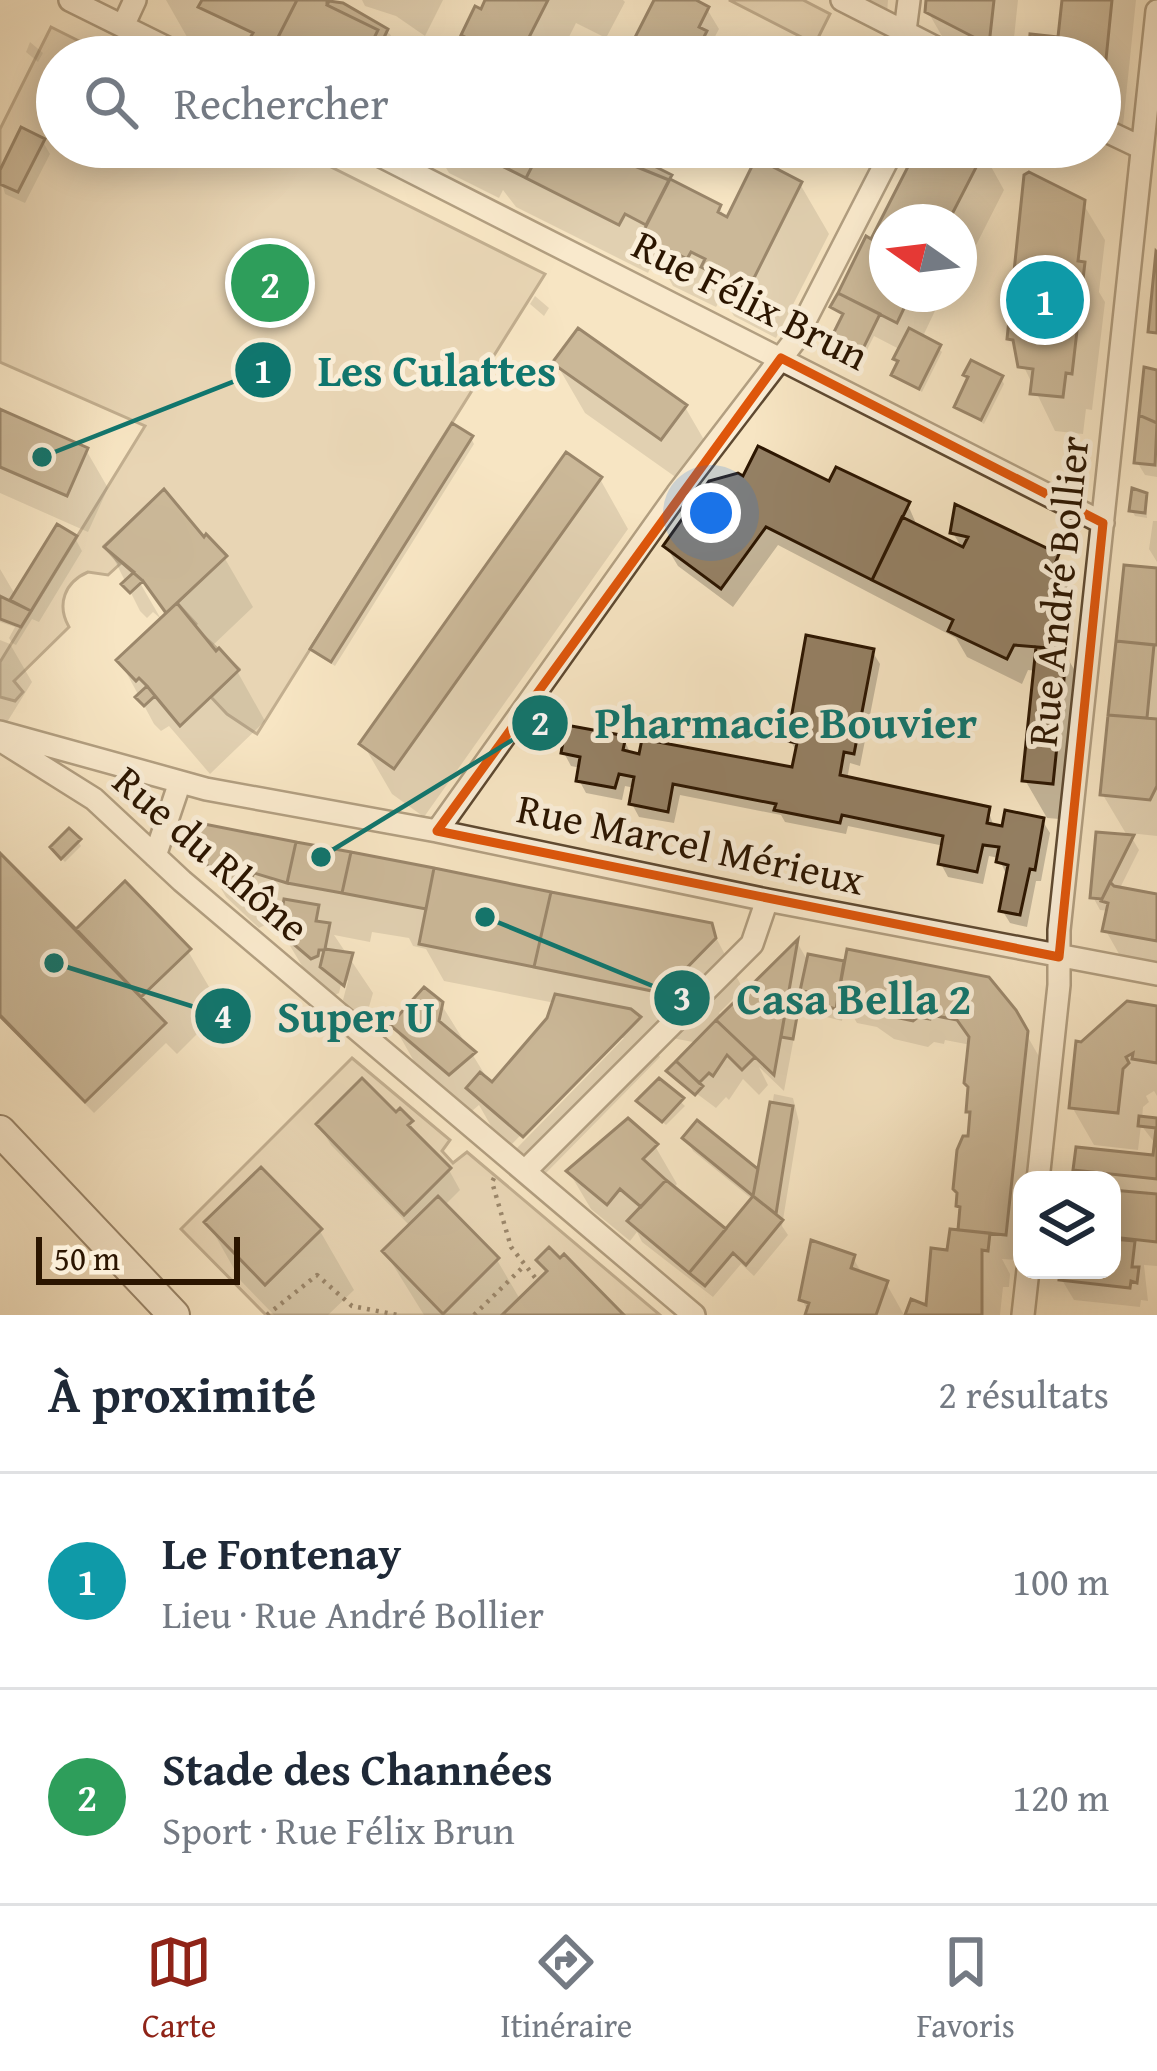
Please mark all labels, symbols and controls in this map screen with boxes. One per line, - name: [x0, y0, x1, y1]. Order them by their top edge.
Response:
- search box: [36, 36, 1121, 168]
- icon: search: [78, 69, 144, 135]
- text: Rechercher: [174, 70, 389, 135]
- north arrow: [869, 204, 977, 312]
- street label: Rue Félix Brun: [622, 213, 880, 385]
- pin: 2: [231, 238, 309, 328]
- pin: 1: [1006, 255, 1084, 345]
- callout: Les Culattes: [233, 330, 580, 411]
- text: Les Culattes: [318, 337, 556, 402]
- text: 1: [254, 343, 272, 396]
- street label: Rue André Bollier: [1010, 433, 1104, 749]
- your location: [681, 483, 741, 543]
- callout: Pharmacie Bouvier: [510, 682, 1001, 763]
- text: Pharmacie Bouvier: [595, 689, 977, 754]
- text: 2: [531, 695, 549, 748]
- street label: Rue du Rhône: [100, 750, 324, 956]
- street label: Rue Marcel Mérieux: [512, 776, 871, 910]
- callout: Casa Bella 2: [652, 957, 995, 1038]
- text: Casa Bella 2: [737, 965, 971, 1030]
- text: 3: [673, 970, 691, 1023]
- callout: Super U: [193, 975, 459, 1056]
- text: Super U: [277, 983, 435, 1048]
- text: 4: [214, 988, 232, 1041]
- map controls: [1013, 1171, 1121, 1279]
- button: layers: [1013, 1171, 1121, 1279]
- scale bar: [36, 1231, 240, 1284]
- text: 50 m: [54, 1234, 120, 1282]
- text: À proximité: [48, 1356, 316, 1431]
- text: 2 résultats: [938, 1365, 1109, 1422]
- text: Le Fontenay: [162, 1520, 401, 1585]
- text: 1: [77, 1552, 97, 1609]
- text: 100 m: [1012, 1552, 1109, 1609]
- text: Lieu · Rue André Bollier: [162, 1585, 544, 1642]
- text: Stade des Channées: [162, 1736, 553, 1801]
- text: 2: [77, 1768, 97, 1825]
- text: 120 m: [1012, 1768, 1109, 1825]
- text: Sport · Rue Félix Brun: [162, 1801, 515, 1858]
- tab: Carte: [142, 1929, 216, 2049]
- tab: Itinéraire: [500, 1929, 632, 2049]
- tab: Favoris: [916, 1929, 1015, 2049]

